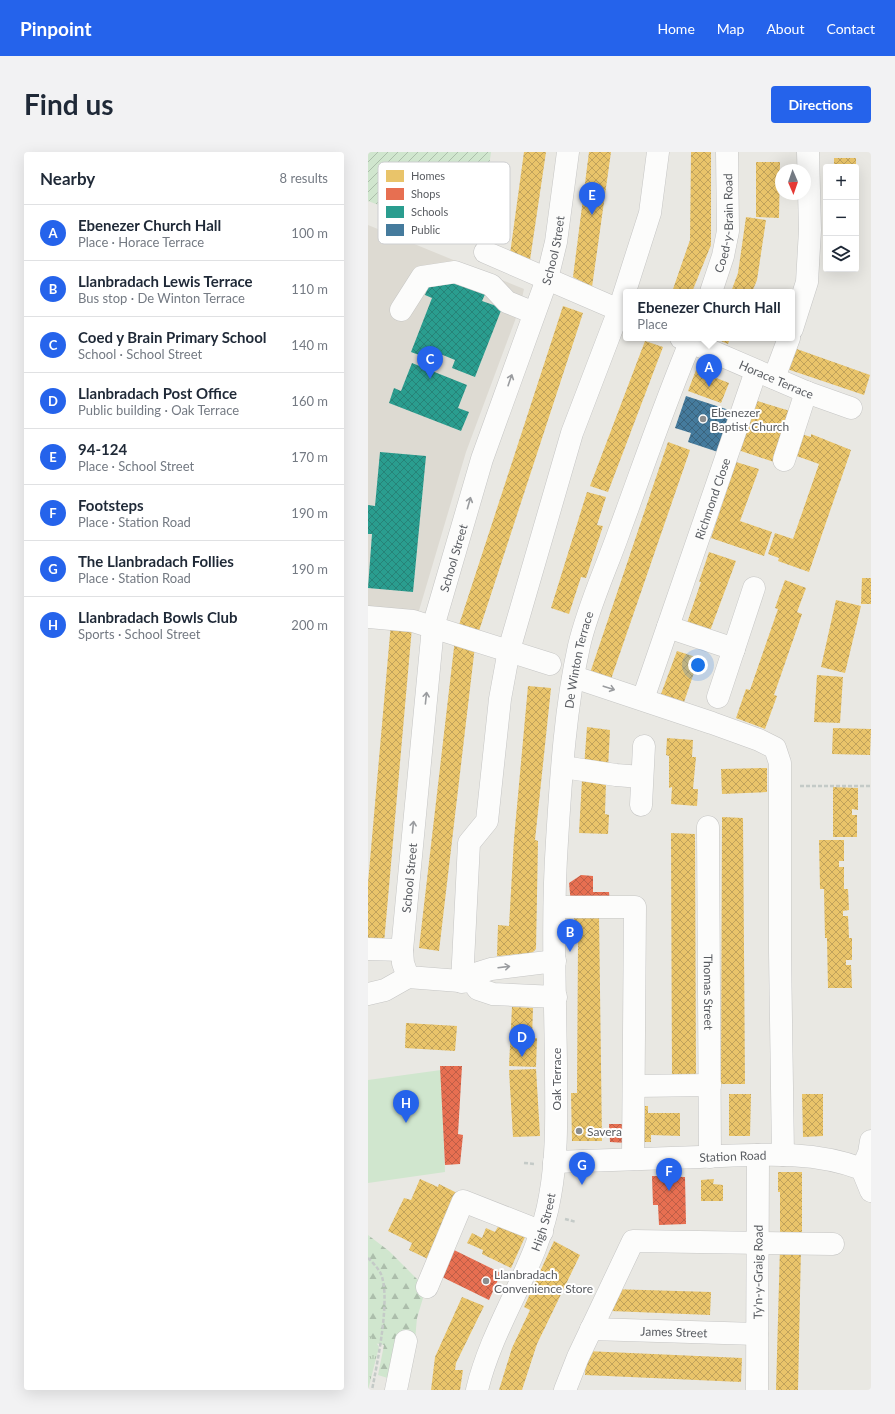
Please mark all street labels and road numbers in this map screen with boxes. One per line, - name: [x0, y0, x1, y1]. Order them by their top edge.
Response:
- street label: Coed-y-Brain Road: [711, 173, 735, 275]
- street label: School Street: [538, 214, 567, 287]
- street label: Horace Terrace: [737, 357, 816, 402]
- street label: Richmond Close: [691, 456, 733, 541]
- street label: School Street: [436, 522, 470, 594]
- street label: De Winton Terrace: [561, 609, 596, 709]
- street label: School Street: [398, 842, 420, 914]
- street label: Thomas Street: [701, 954, 717, 1031]
- street label: Oak Terrace: [549, 1048, 564, 1110]
- street label: Station Road: [699, 1147, 767, 1165]
- street label: High Street: [527, 1191, 558, 1253]
- street label: Ty'n-y-Graig Road: [750, 1225, 765, 1319]
- street label: James Street: [640, 1323, 708, 1340]

